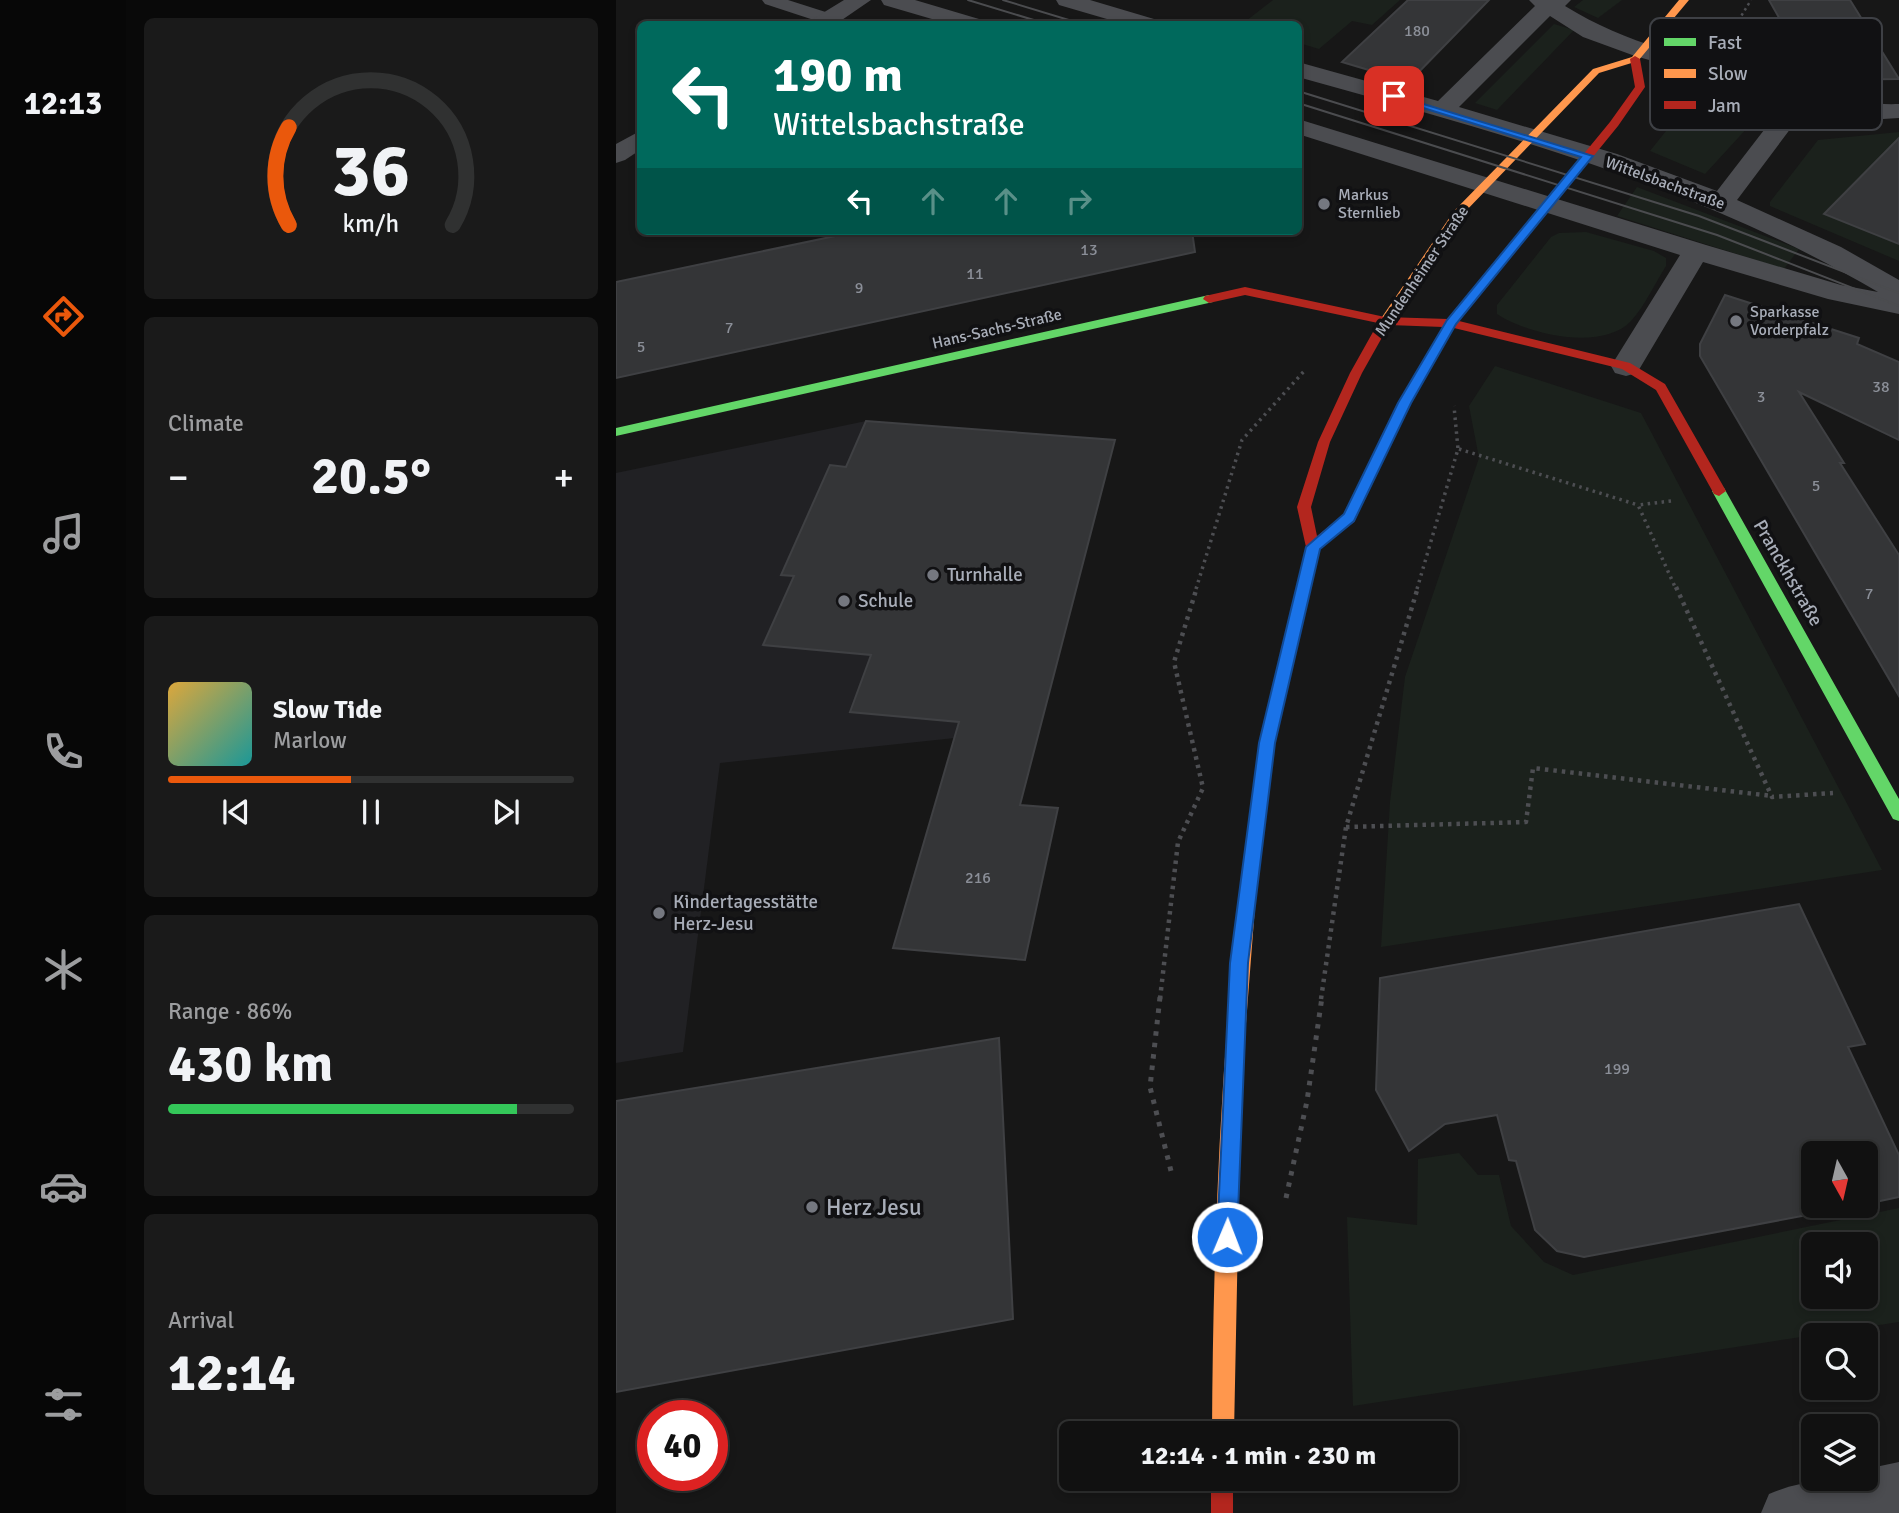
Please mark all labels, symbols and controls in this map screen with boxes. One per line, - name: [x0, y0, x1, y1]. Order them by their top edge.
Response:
- legend: [1650, 18, 1882, 130]
- house number: 180: [1404, 21, 1430, 41]
- text: Fast: [1708, 31, 1742, 55]
- text: 190 m: [773, 45, 903, 105]
- icon: left: [658, 49, 749, 140]
- text: Slow: [1708, 62, 1748, 86]
- pin: [1364, 66, 1424, 126]
- icon: arrive: [1375, 77, 1413, 115]
- text: 12:13: [24, 84, 102, 123]
- text: Jam: [1708, 94, 1741, 118]
- text: Wittelsbachstraße: [773, 105, 1025, 144]
- text: 36: [332, 127, 410, 216]
- street label: Wittelsbachstraße: [1602, 152, 1728, 214]
- icon: left: [841, 182, 879, 220]
- icon: ahead: [914, 182, 952, 220]
- icon: ahead: [987, 182, 1025, 220]
- icon: right: [1060, 182, 1098, 220]
- place label: Markus Sternlieb: [1338, 185, 1400, 223]
- marker: Markus Sternlieb: [1316, 196, 1332, 212]
- street label: Mundenheimer Straße: [1371, 202, 1473, 340]
- text: km/h: [343, 207, 399, 238]
- house number: 13: [1080, 240, 1098, 260]
- house number: 11: [966, 264, 984, 284]
- house number: 9: [855, 278, 863, 298]
- icon: directions: [39, 292, 88, 341]
- place label: Sparkasse Vorderpfalz: [1750, 302, 1829, 340]
- street label: Hans-Sachs-Straße: [930, 304, 1064, 354]
- marker: Sparkasse Vorderpfalz: [1728, 313, 1744, 329]
- house number: 7: [725, 318, 733, 338]
- house number: 5: [637, 337, 645, 357]
- house number: 38: [1872, 377, 1890, 397]
- house number: 3: [1757, 387, 1765, 407]
- text: Climate: [168, 409, 244, 438]
- text: 20.5°: [311, 444, 431, 508]
- text: −: [168, 454, 189, 501]
- text: +: [553, 454, 574, 501]
- house number: 5: [1812, 476, 1820, 496]
- icon: music: [39, 509, 88, 558]
- street label: Pranckhstraße: [1748, 515, 1828, 631]
- place label: Turnhalle: [947, 563, 1023, 587]
- marker: Turnhalle: [925, 567, 941, 583]
- house number: 7: [1865, 584, 1873, 604]
- place label: Schule: [858, 589, 913, 613]
- marker: Schule: [836, 593, 852, 609]
- text: Slow Tide: [273, 694, 382, 726]
- text: Marlow: [273, 726, 347, 755]
- icon: phone: [39, 727, 88, 776]
- icon: previous: [217, 793, 255, 831]
- icon: pause: [352, 793, 390, 831]
- icon: next: [487, 793, 525, 831]
- house number: 216: [965, 868, 991, 888]
- place label: Kindertagesstätte Herz-Jesu: [673, 890, 818, 936]
- marker: Kindertagesstätte Herz-Jesu: [651, 905, 667, 921]
- icon: climate: [39, 945, 88, 994]
- text: Range · 86%: [168, 997, 292, 1026]
- text: 430 km: [168, 1032, 333, 1096]
- house number: 199: [1604, 1059, 1630, 1079]
- north arrow: [1801, 1141, 1878, 1218]
- map controls: [1801, 1141, 1878, 1491]
- icon: car: [39, 1162, 88, 1211]
- place label: Herz Jesu: [826, 1193, 921, 1222]
- marker: Herz Jesu: [804, 1199, 820, 1215]
- position arrow: [1190, 1200, 1264, 1274]
- button: sound: [1801, 1232, 1878, 1309]
- text: Arrival: [168, 1306, 234, 1335]
- button: search: [1801, 1323, 1878, 1400]
- text: 12:14: [168, 1341, 296, 1405]
- icon: filters: [39, 1380, 88, 1429]
- speed limit sign: 40: [637, 1400, 728, 1491]
- button: layers: [1801, 1414, 1878, 1491]
- text: 12:14 · 1 min · 230 m: [1141, 1440, 1376, 1472]

